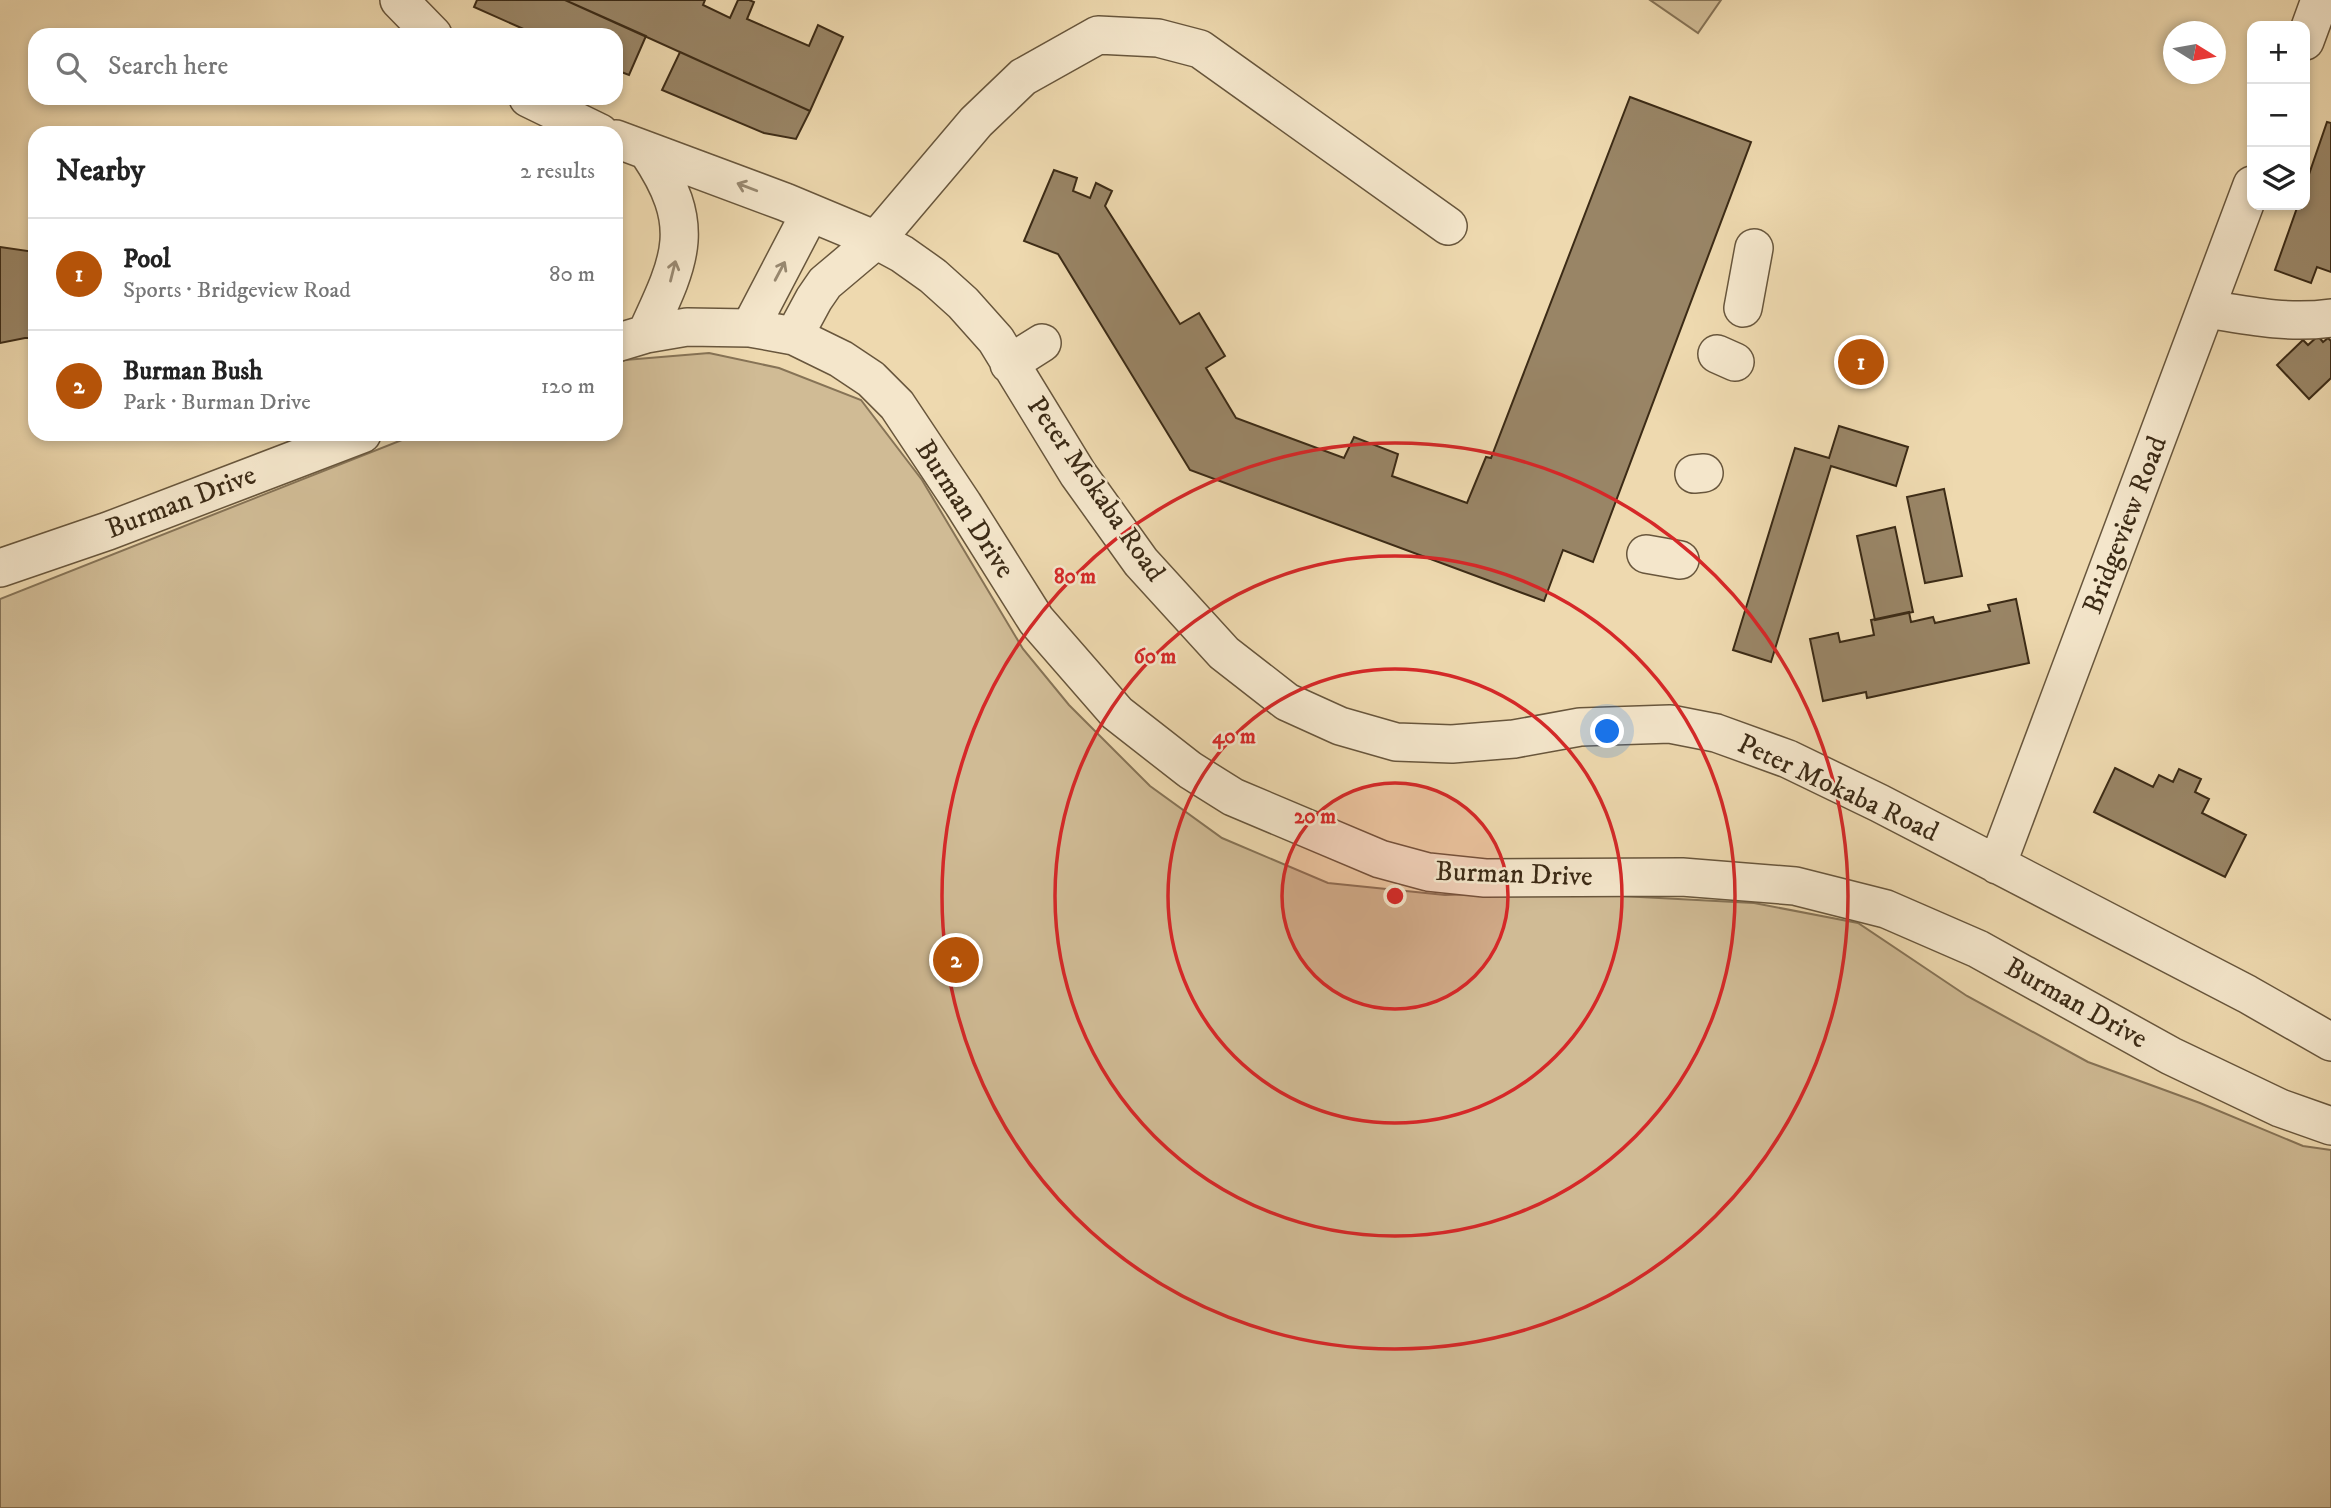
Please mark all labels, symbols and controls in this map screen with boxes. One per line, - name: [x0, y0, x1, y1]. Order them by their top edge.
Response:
- north arrow: [2163, 21, 2226, 84]
- map controls: [2247, 21, 2310, 210]
- button: +: [2247, 21, 2310, 84]
- search box: [28, 28, 623, 105]
- icon: search: [52, 48, 90, 86]
- text: Search here: [108, 50, 228, 83]
- button: −: [2247, 84, 2310, 147]
- button: layers: [2247, 147, 2310, 210]
- text: Nearby: [56, 153, 145, 190]
- text: 2 results: [520, 157, 595, 186]
- one-way arrow: [736, 180, 758, 192]
- text: Pool: [123, 243, 171, 276]
- text: 1: [75, 260, 83, 289]
- text: 80 m: [549, 260, 595, 289]
- one-way arrow: [667, 260, 680, 283]
- one-way arrow: [774, 261, 788, 281]
- text: Sports · Bridgeview Road: [123, 276, 351, 305]
- pin: 1: [1838, 336, 1884, 388]
- text: Burman Bush: [123, 355, 263, 388]
- text: 2: [73, 372, 85, 401]
- text: 120 m: [541, 372, 595, 401]
- text: Park · Burman Drive: [123, 388, 311, 417]
- street label: Peter Mokaba Road: [1019, 390, 1173, 588]
- street label: Bridgeview Road: [2075, 431, 2175, 619]
- street label: Burman Drive: [907, 433, 1023, 585]
- street label: Burman Drive: [101, 457, 261, 547]
- text: 80 m: [1054, 564, 1096, 590]
- text: 60 m: [1134, 644, 1176, 670]
- your location: [1590, 714, 1624, 748]
- text: 40 m: [1212, 724, 1256, 750]
- street label: Peter Mokaba Road: [1732, 726, 1944, 850]
- text: 20 m: [1294, 804, 1336, 830]
- street label: Burman Drive: [1435, 854, 1593, 894]
- centre of rings: [1383, 884, 1407, 908]
- pin: 2: [933, 934, 979, 986]
- street label: Burman Drive: [1999, 949, 2153, 1057]

